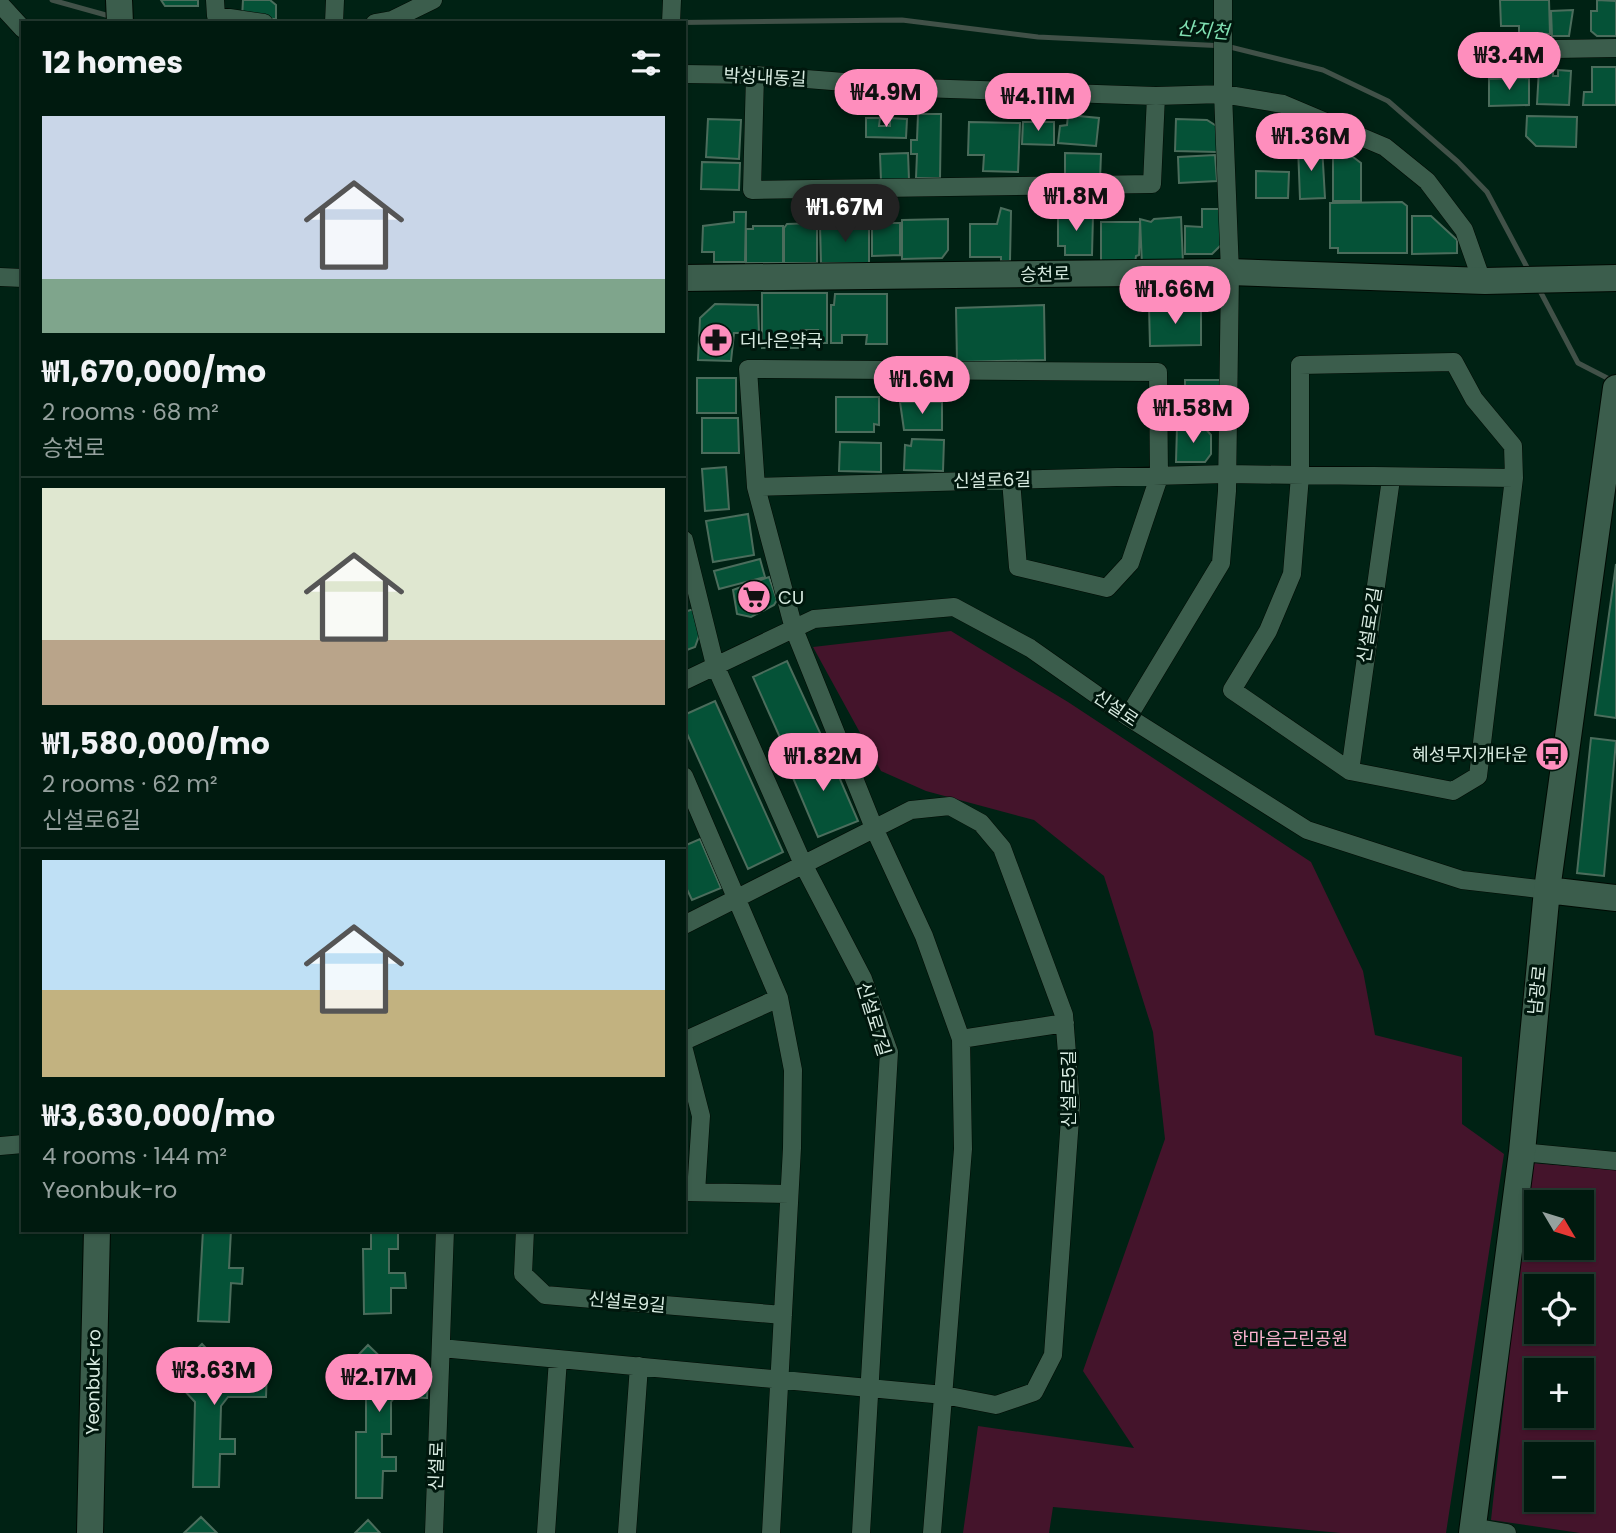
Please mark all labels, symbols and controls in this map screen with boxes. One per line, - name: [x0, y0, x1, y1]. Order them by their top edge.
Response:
- water label: 산지천: [1176, 14, 1232, 46]
- pin: ₩3.4M: [1460, 32, 1558, 92]
- text: ₩3.4M: [1474, 39, 1544, 71]
- text: 12 homes: [42, 41, 183, 84]
- icon: filters: [627, 44, 665, 82]
- street label: 박성내동길: [723, 62, 807, 92]
- pin: ₩4.9M: [837, 69, 935, 129]
- pin: ₩4.11M: [981, 74, 1095, 133]
- text: ₩4.9M: [851, 76, 921, 108]
- text: ₩4.11M: [1001, 80, 1075, 112]
- pin: ₩1.36M: [1254, 114, 1368, 173]
- text: ₩1.36M: [1272, 120, 1350, 152]
- icon: home: [291, 162, 417, 288]
- pin: ₩1.8M: [1027, 174, 1125, 233]
- text: ₩1.8M: [1044, 180, 1108, 212]
- pin: ₩1.67M: [788, 184, 902, 244]
- text: ₩1.67M: [807, 191, 883, 223]
- street label: 승천로: [1020, 261, 1070, 287]
- pin: ₩1.66M: [1118, 266, 1232, 326]
- text: ₩1.66M: [1135, 273, 1215, 305]
- pharmacy icon: 더나은약국: [697, 321, 735, 359]
- place label: 더나은약국: [740, 328, 823, 353]
- text: ₩1,670,000/mo: [42, 350, 266, 393]
- pin: ₩1.6M: [873, 356, 971, 416]
- text: ₩1.6M: [890, 363, 954, 395]
- pin: ₩1.58M: [1136, 386, 1250, 445]
- text: ₩1.58M: [1153, 392, 1233, 424]
- text: 2 rooms · 68 m²: [42, 396, 219, 428]
- text: 승천로: [42, 432, 105, 464]
- street label: 신설로6길: [953, 467, 1031, 493]
- icon: home: [291, 534, 417, 660]
- supermarket icon: CU: [735, 578, 773, 616]
- place label: CU: [778, 585, 804, 610]
- street label: 신설로2길: [1351, 585, 1387, 665]
- street label: 신설로: [1088, 684, 1144, 732]
- text: ₩1,580,000/mo: [42, 722, 270, 765]
- pin: ₩1.82M: [766, 734, 880, 793]
- bus stop icon: 혜성무지개타운: [1533, 735, 1571, 773]
- text: ₩1.82M: [784, 740, 862, 772]
- place label: 혜성무지개타운: [1412, 742, 1528, 767]
- text: 2 rooms · 62 m²: [42, 768, 218, 800]
- text: 신설로6길: [42, 804, 141, 836]
- icon: home: [291, 906, 417, 1032]
- street label: 남광로: [1522, 964, 1552, 1016]
- street label: 신설로7길: [851, 979, 897, 1059]
- street label: 신설로5길: [1056, 1050, 1081, 1128]
- text: ₩3,630,000/mo: [42, 1094, 275, 1137]
- text: 4 rooms · 144 m²: [42, 1140, 227, 1172]
- text: Yeonbuk-ro: [42, 1174, 177, 1206]
- north arrow: [1524, 1190, 1594, 1260]
- map controls: [1524, 1190, 1594, 1512]
- button: locate: [1524, 1274, 1594, 1344]
- street label: 신설로9길: [587, 1286, 667, 1318]
- park label: 한마음근린공원: [1232, 1326, 1348, 1351]
- street label: Yeonbuk-ro: [80, 1329, 106, 1435]
- pin: ₩3.63M: [157, 1348, 271, 1407]
- text: ₩3.63M: [172, 1354, 256, 1386]
- pin: ₩2.17M: [322, 1354, 436, 1414]
- button: +: [1524, 1358, 1594, 1428]
- text: ₩2.17M: [341, 1361, 417, 1393]
- street label: 신설로: [423, 1441, 449, 1491]
- button: −: [1524, 1442, 1594, 1512]

